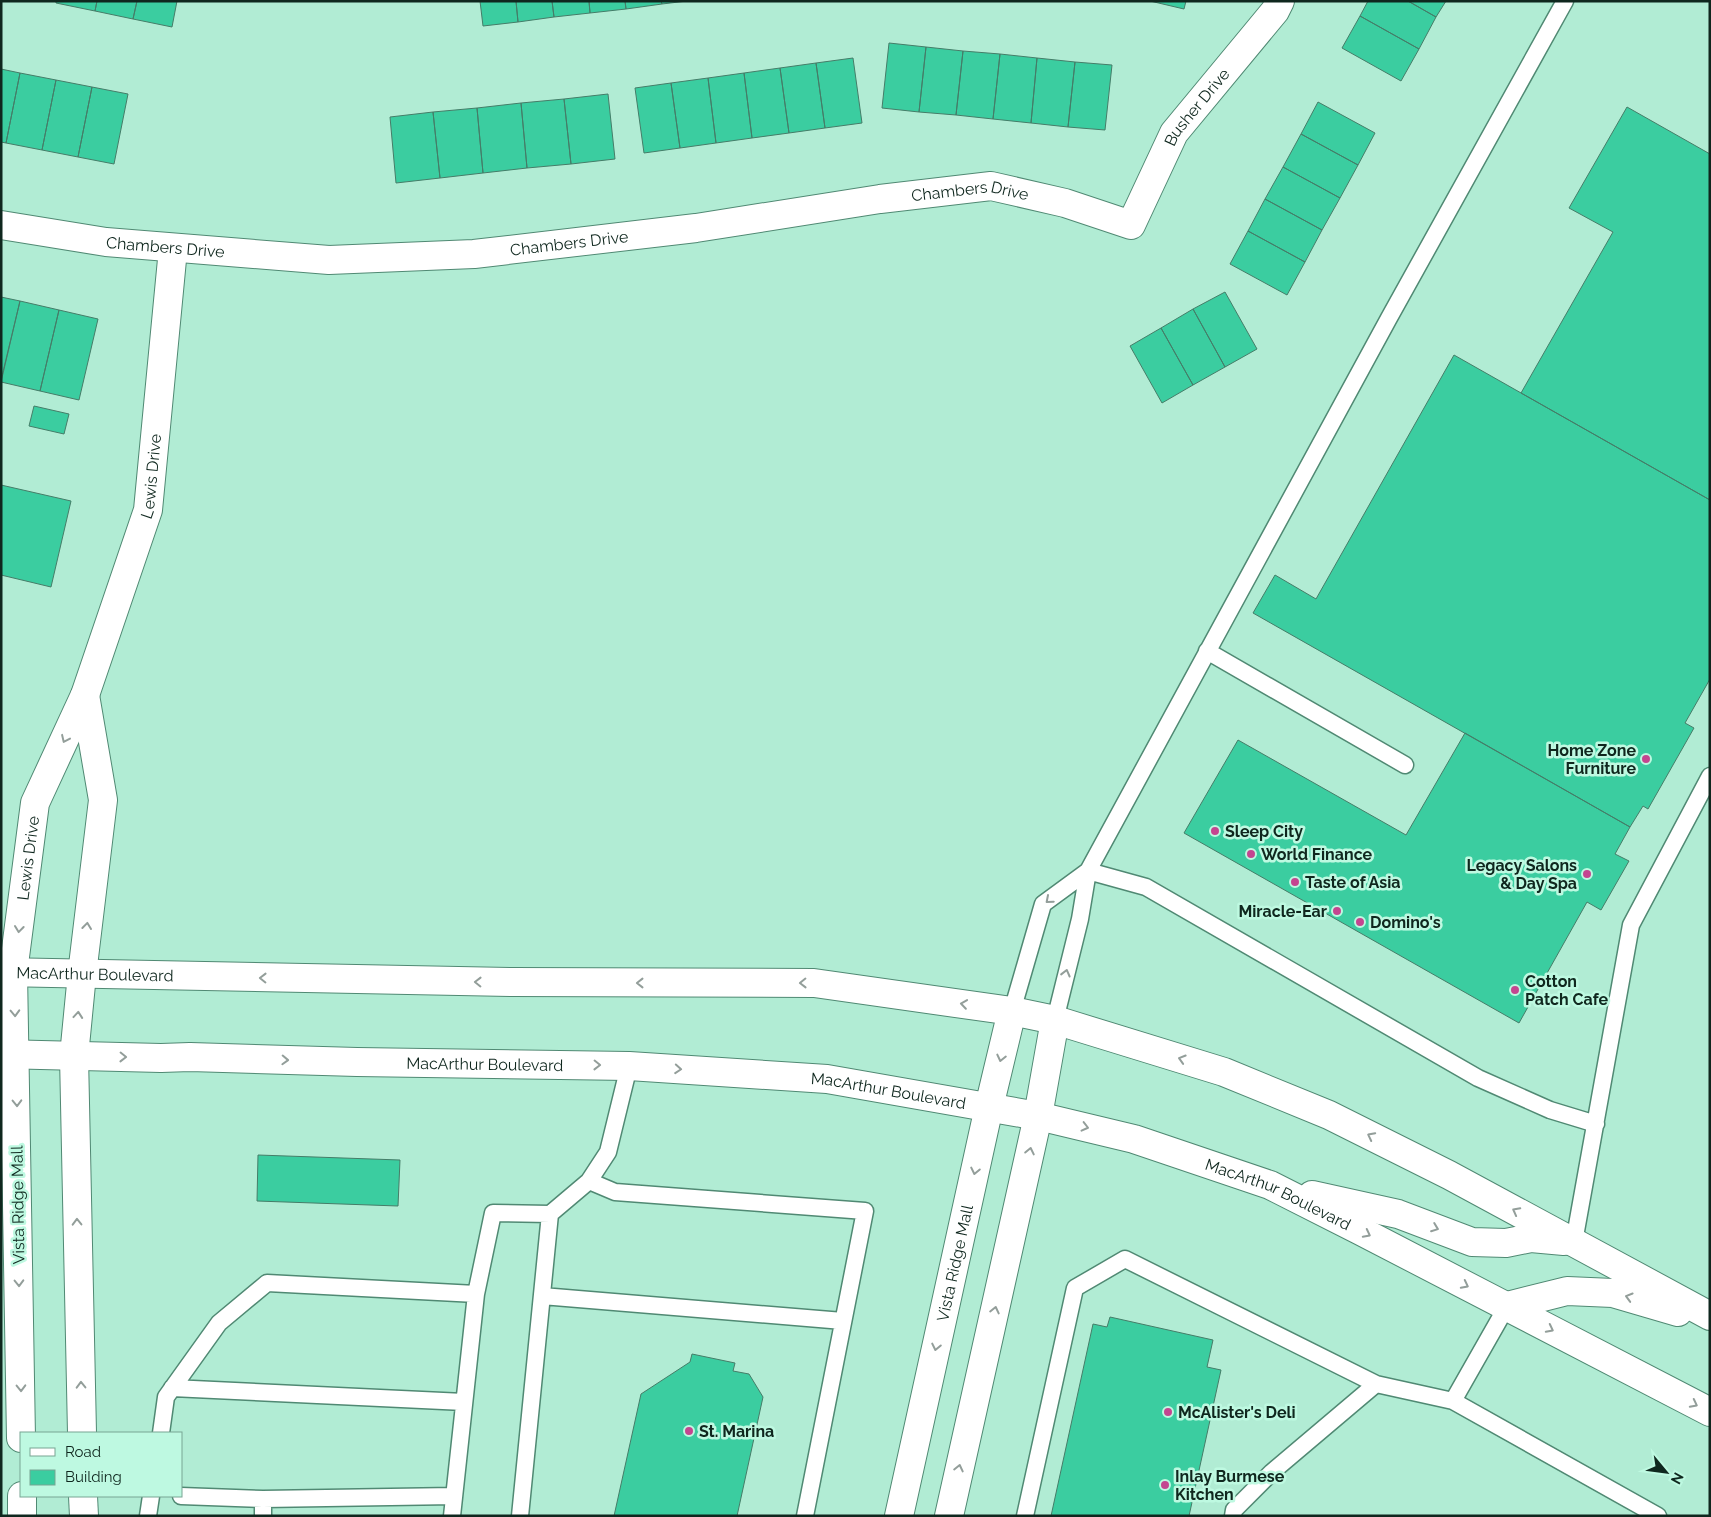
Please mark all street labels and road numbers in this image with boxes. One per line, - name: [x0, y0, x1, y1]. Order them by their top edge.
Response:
- street label: Busher Drive: [1160, 64, 1233, 149]
- street label: Chambers Drive: [910, 177, 1031, 205]
- street label: Chambers Drive: [509, 227, 629, 259]
- street label: Chambers Drive: [106, 233, 225, 261]
- street label: Lewis Drive: [136, 433, 165, 521]
- street label: Lewis Drive: [13, 815, 43, 901]
- street label: MacArthur Boulevard: [16, 963, 174, 985]
- street label: MacArthur Boulevard: [406, 1053, 564, 1075]
- street label: MacArthur Boulevard: [810, 1068, 968, 1113]
- street label: Vista Ridge Mall: [7, 1145, 29, 1265]
- street label: MacArthur Boulevard: [1203, 1154, 1354, 1234]
- street label: Vista Ridge Mall: [933, 1202, 977, 1323]

